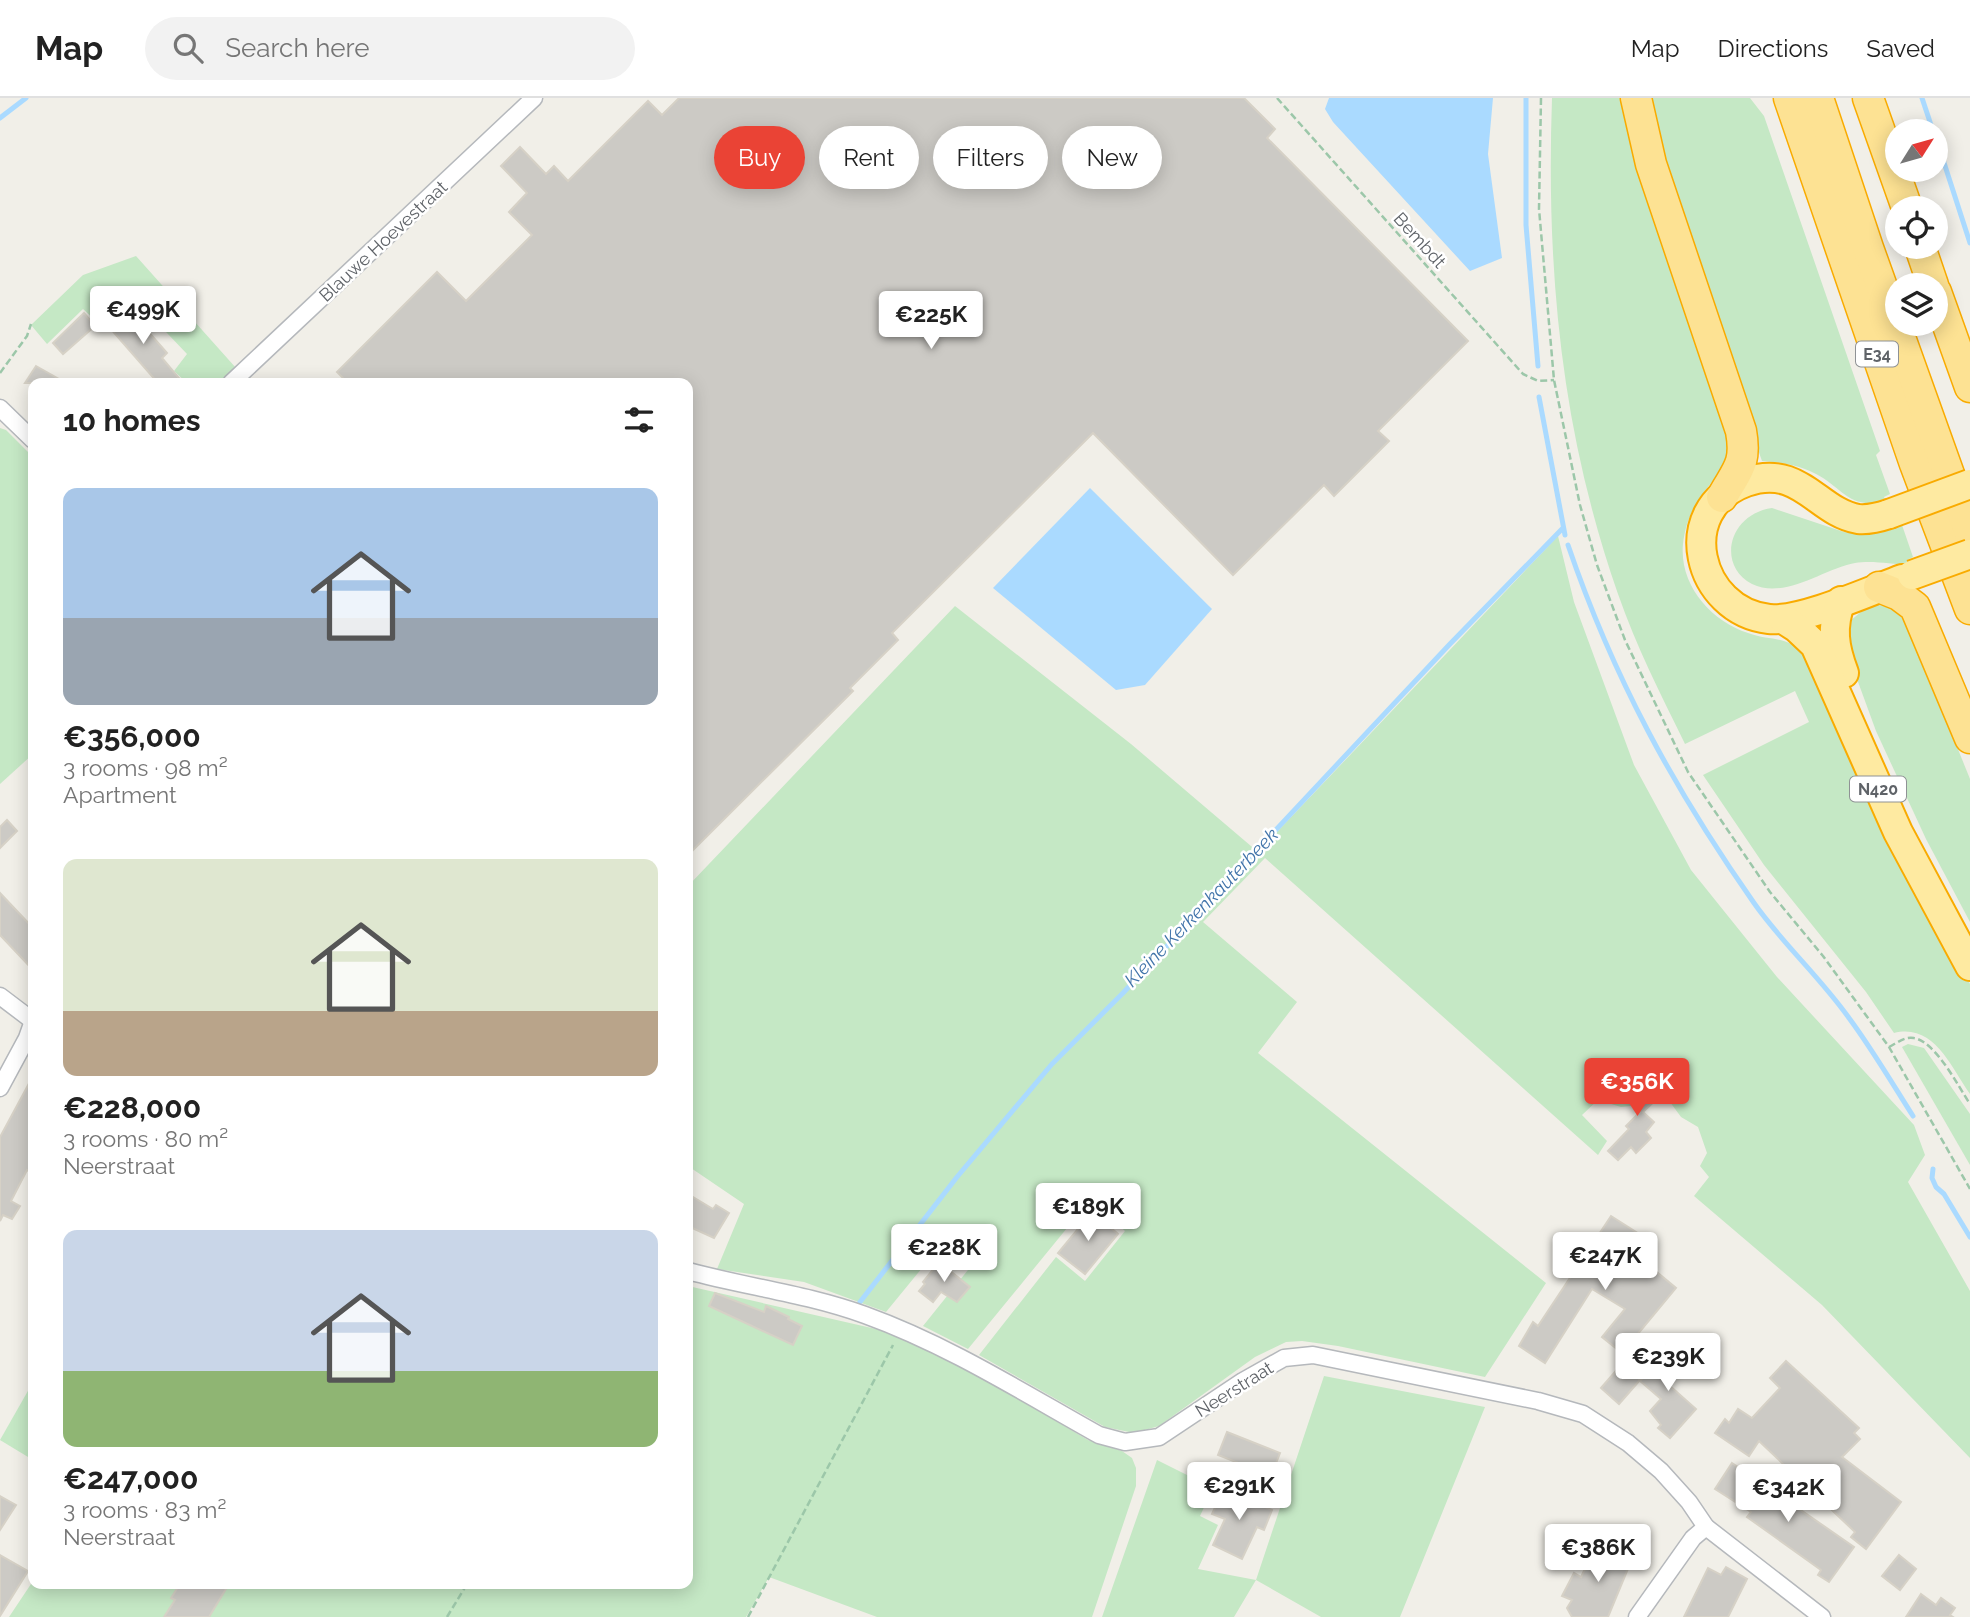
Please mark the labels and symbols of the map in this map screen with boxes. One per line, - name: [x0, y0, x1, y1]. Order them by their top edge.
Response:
- north arrow: [1885, 119, 1948, 182]
- street label: Blauwe Hoevestraat: [315, 176, 451, 306]
- street label: Bembdt: [1390, 208, 1450, 272]
- pin: €499K: [94, 286, 192, 346]
- pin: €225K: [882, 292, 980, 351]
- road number: E34: [1856, 342, 1898, 366]
- road number: N420: [1850, 776, 1906, 802]
- water label: Kleine Kerkenkauterbeek: [1120, 823, 1282, 991]
- pin: €356K: [1588, 1058, 1686, 1118]
- pin: €189K: [1039, 1184, 1137, 1243]
- pin: €228K: [895, 1224, 993, 1284]
- pin: €247K: [1556, 1232, 1654, 1292]
- pin: €239K: [1619, 1334, 1717, 1393]
- street label: Neerstraat: [1191, 1357, 1277, 1421]
- pin: €291K: [1190, 1462, 1288, 1522]
- pin: €342K: [1739, 1464, 1837, 1524]
- pin: €386K: [1549, 1524, 1647, 1584]

